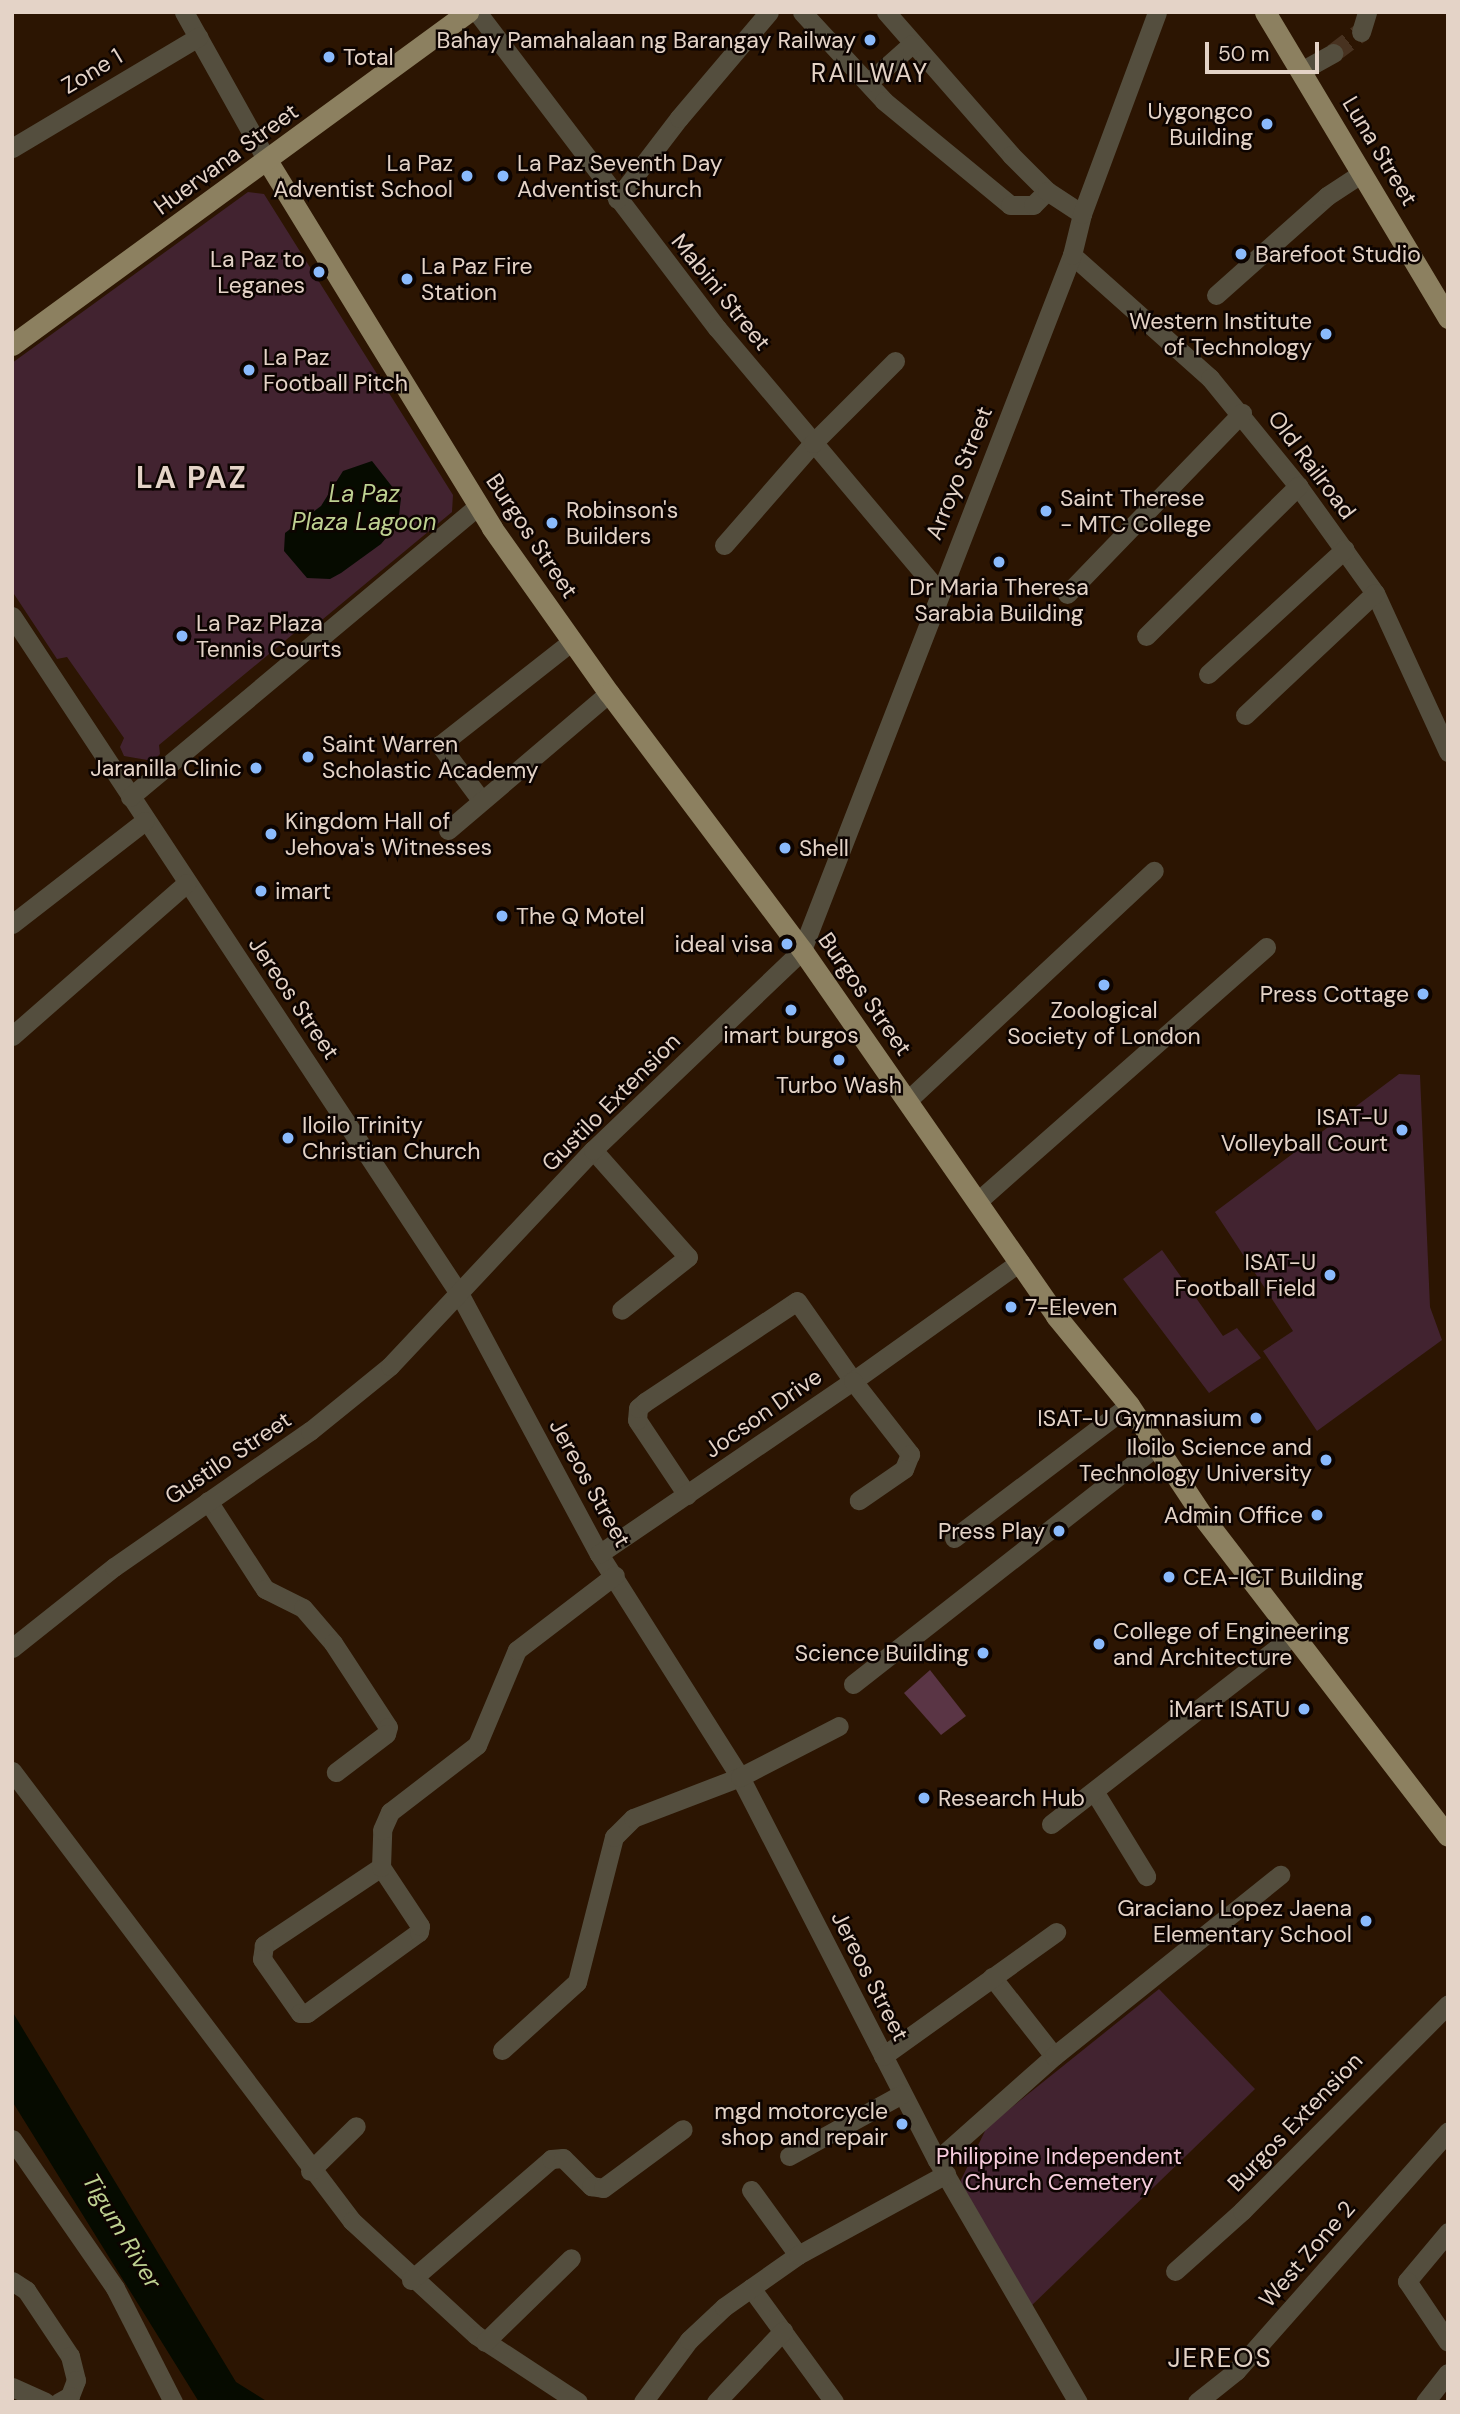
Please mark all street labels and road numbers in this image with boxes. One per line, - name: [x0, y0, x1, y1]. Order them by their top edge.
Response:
- street label: Zone 1: [57, 42, 127, 100]
- street label: Luna Street: [1337, 91, 1423, 211]
- street label: Huervana Street: [149, 97, 303, 221]
- street label: Mabini Street: [666, 228, 776, 356]
- street label: Arroyo Street: [920, 402, 998, 544]
- street label: Old Railroad: [1262, 405, 1362, 525]
- street label: Burgos Street: [480, 469, 584, 603]
- street label: Burgos Street: [812, 927, 918, 1061]
- street label: Jereos Street: [243, 931, 345, 1065]
- street label: Gustilo Extension: [536, 1027, 686, 1177]
- street label: Jocson Drive: [699, 1362, 827, 1464]
- street label: Gustilo Street: [160, 1406, 296, 1510]
- street label: Jereos Street: [543, 1414, 637, 1552]
- street label: Jereos Street: [825, 1906, 915, 2046]
- street label: Burgos Extension: [1222, 2047, 1368, 2197]
- street label: West Zone 2: [1253, 2195, 1361, 2313]

